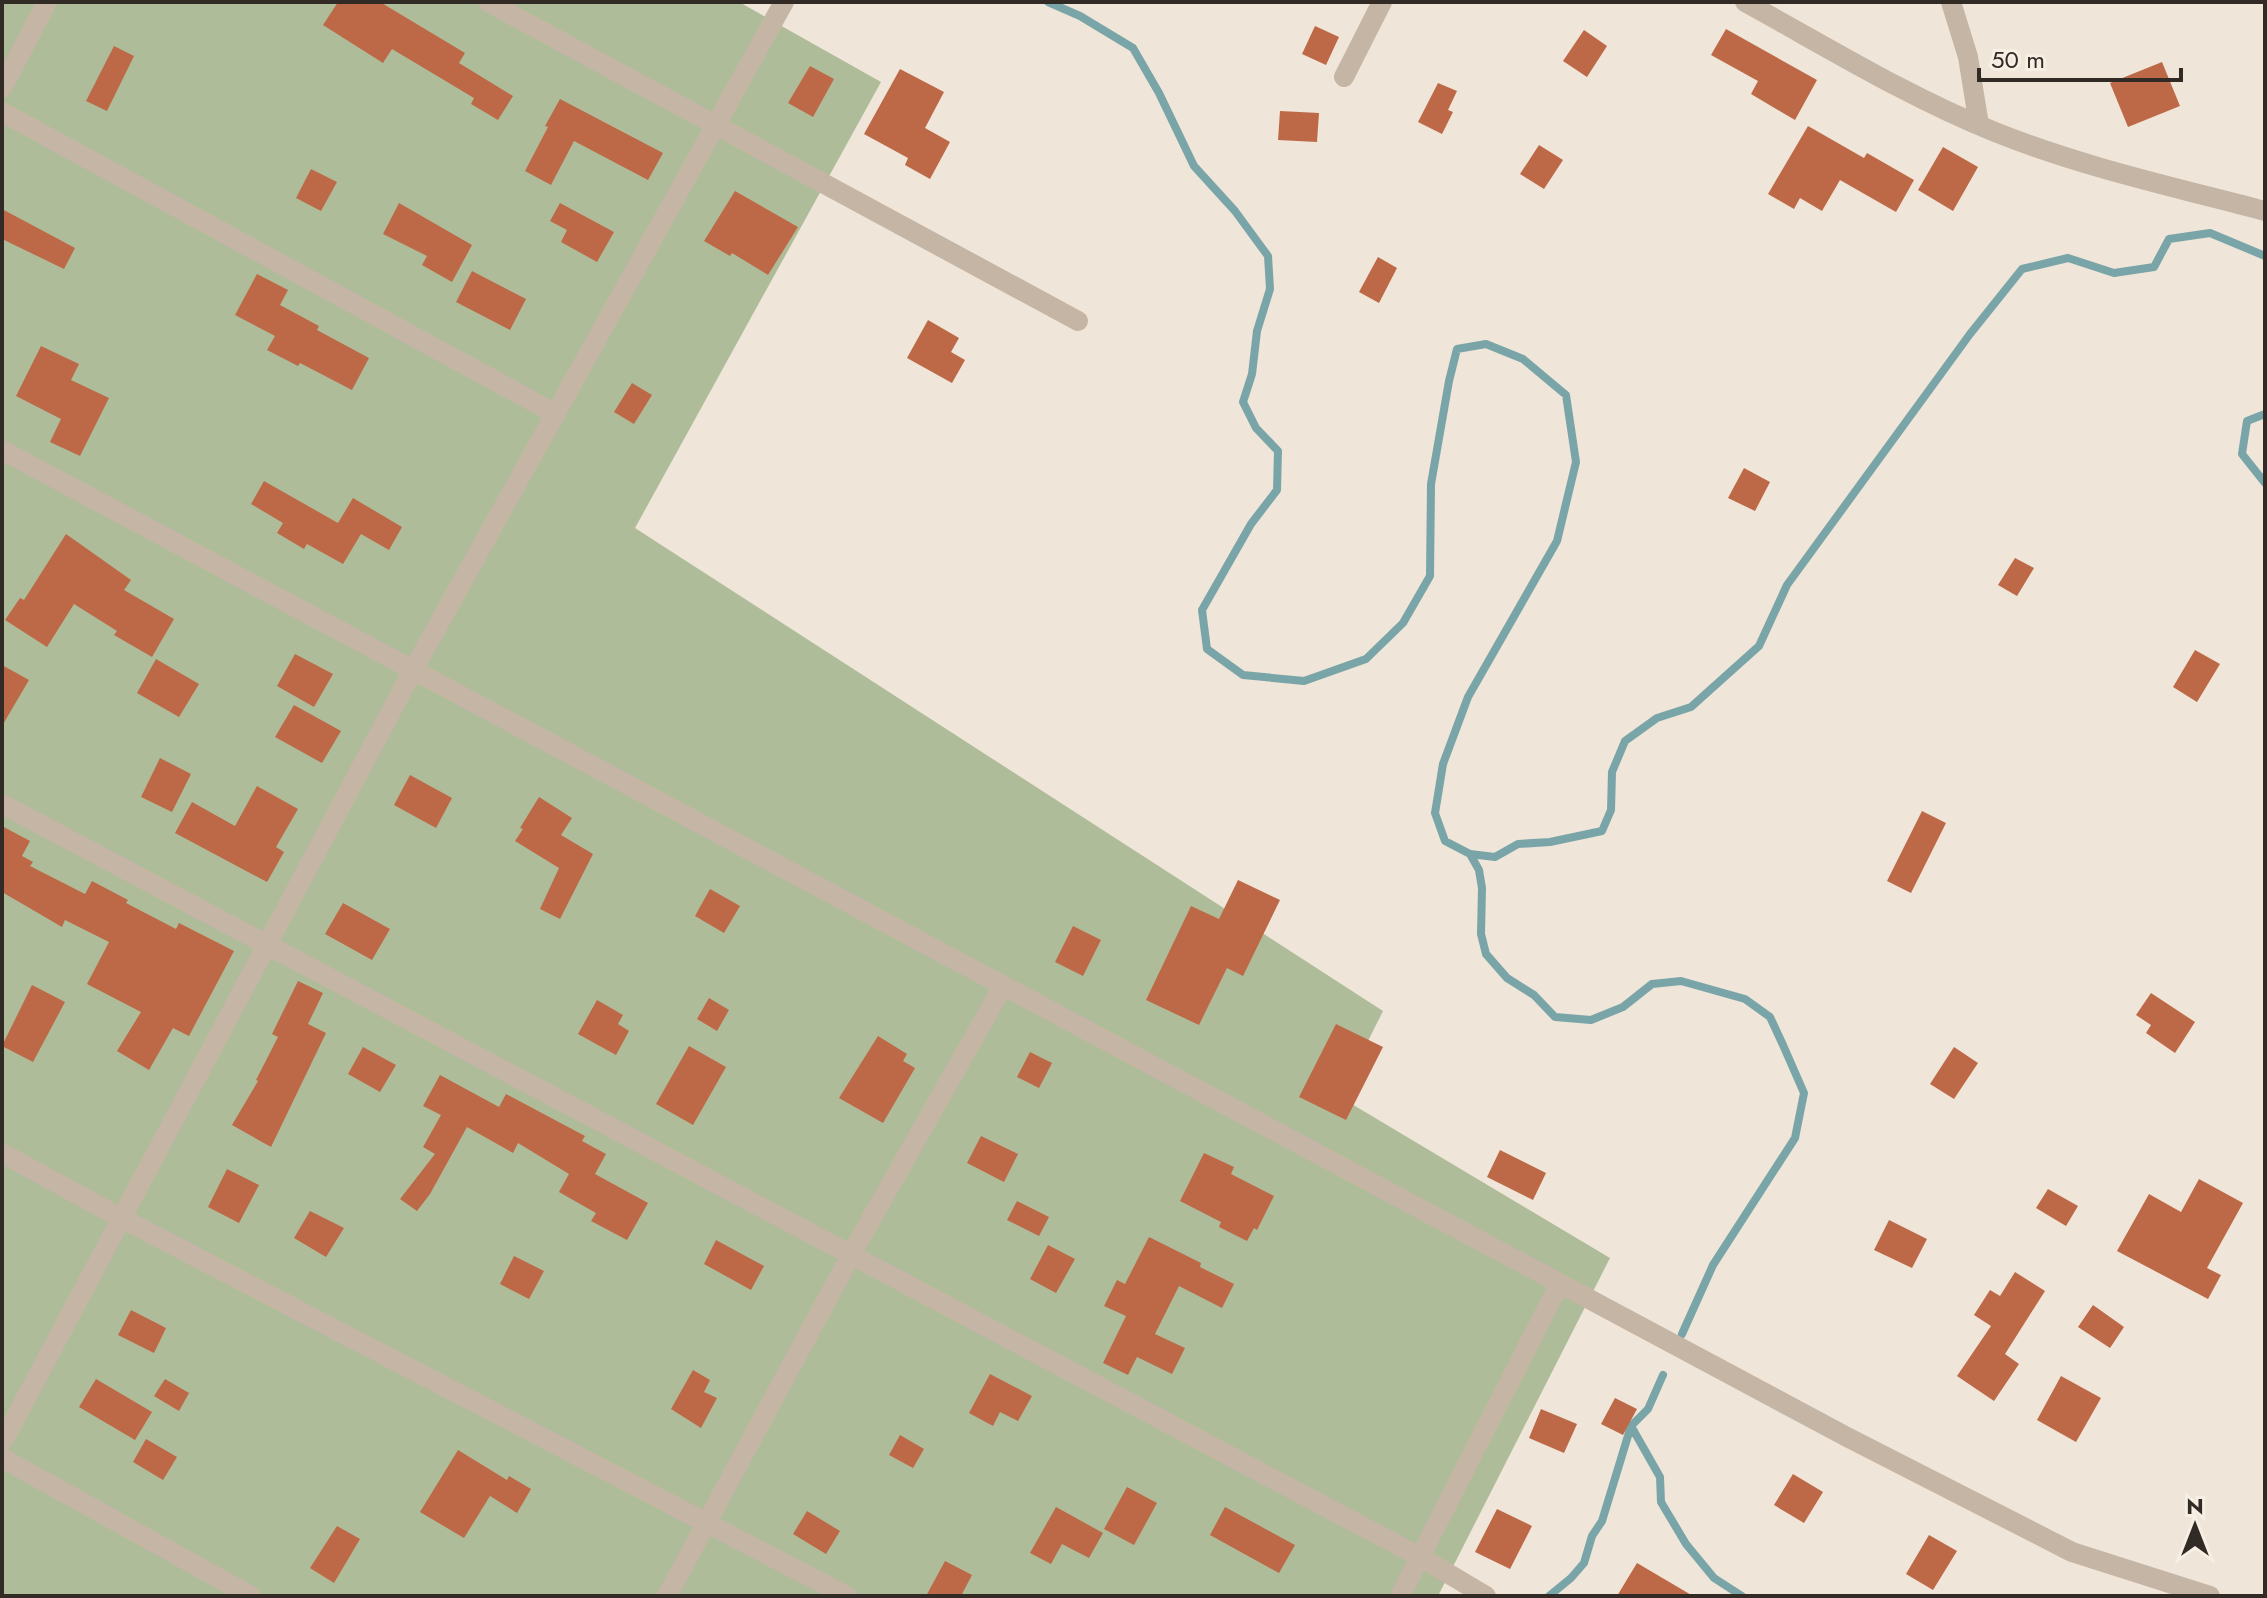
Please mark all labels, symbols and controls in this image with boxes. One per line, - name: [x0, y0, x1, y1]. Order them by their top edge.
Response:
- scale bar: [1979, 32, 2181, 82]
- text: 50 m: [1991, 42, 2045, 77]
- north arrow: [2155, 1486, 2235, 1566]
- text: N: [2186, 1490, 2204, 1522]

